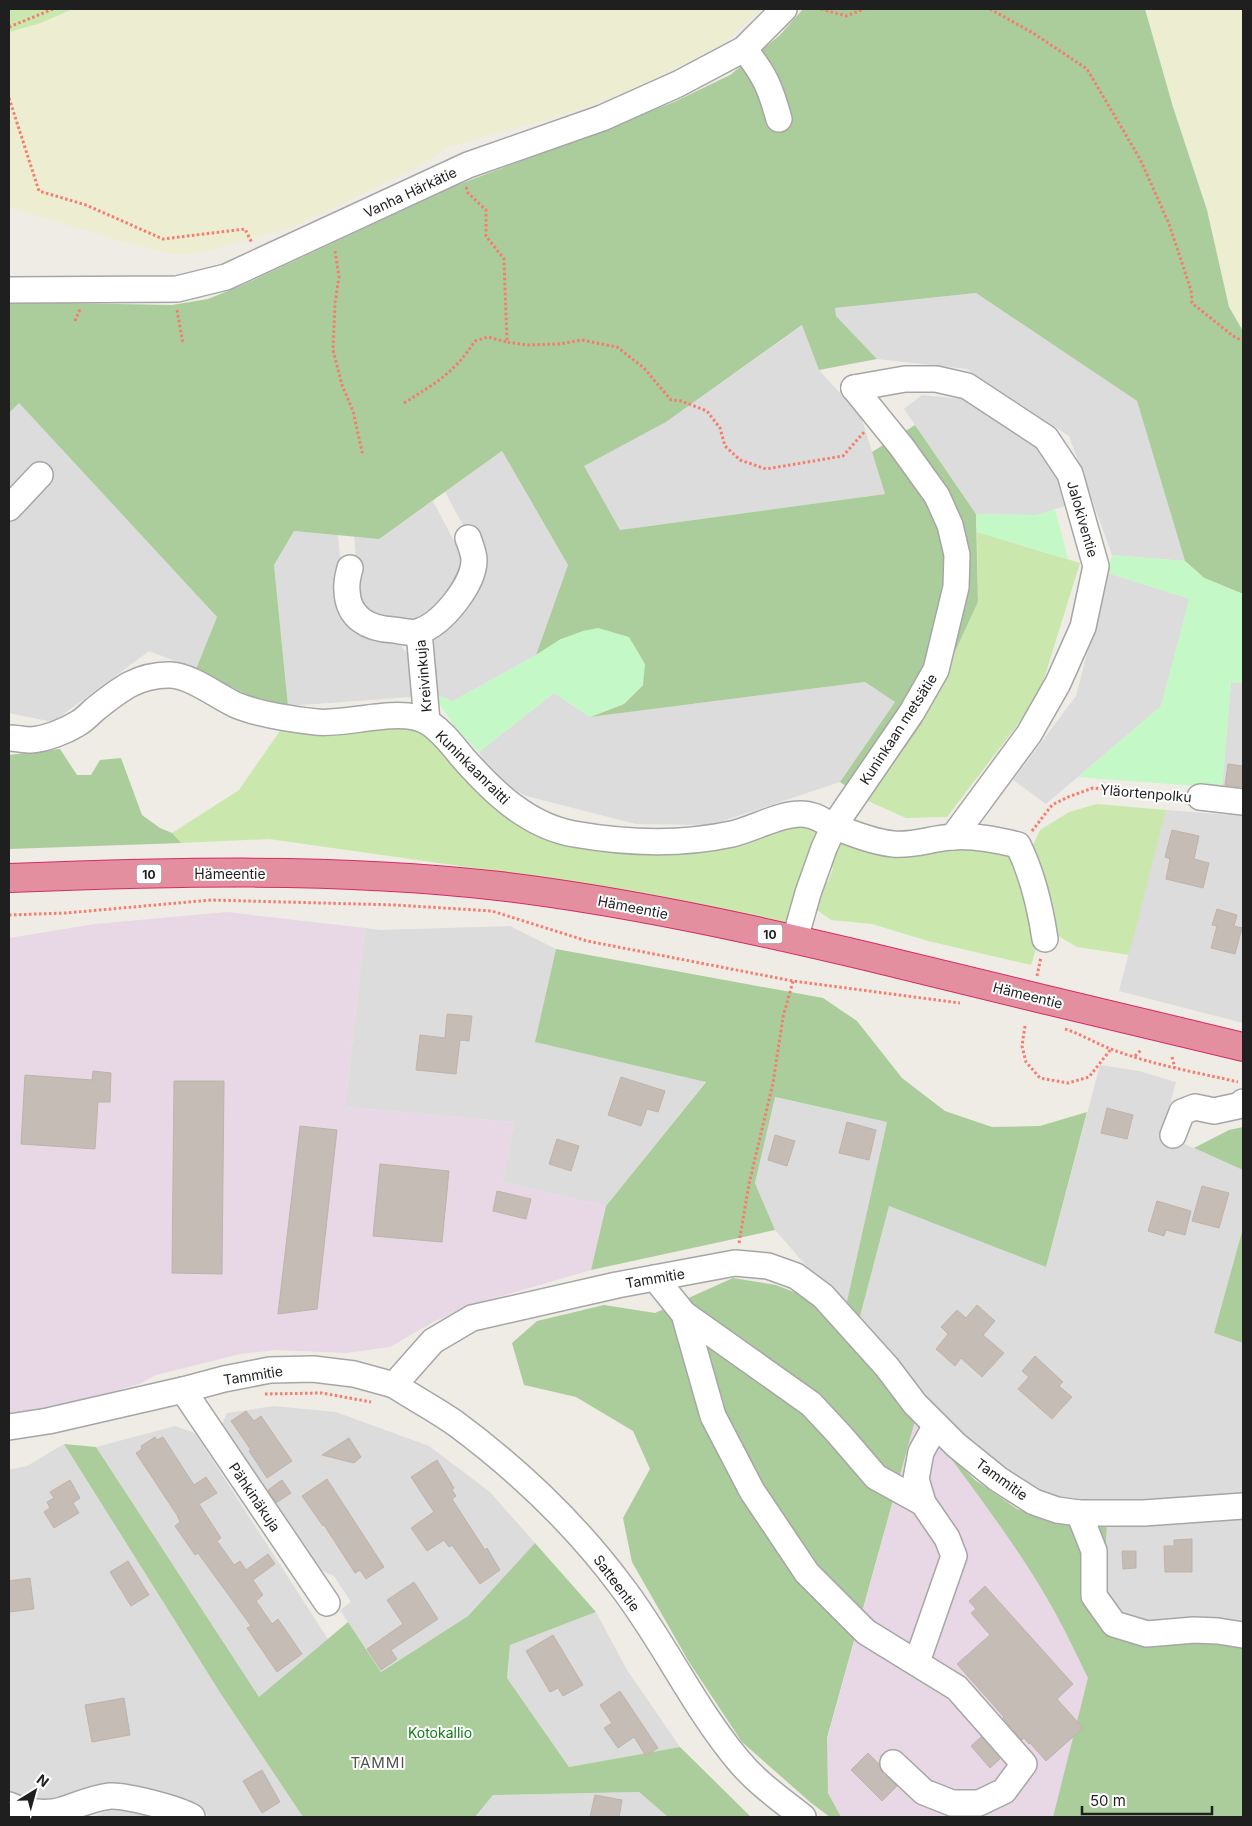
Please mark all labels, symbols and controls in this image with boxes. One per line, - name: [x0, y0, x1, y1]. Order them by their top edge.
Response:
- street label: Vanha Härkätie: [361, 163, 459, 221]
- street label: Jalokiventie: [1064, 479, 1102, 559]
- street label: Kreivinkuja: [411, 639, 435, 713]
- street label: Kuninkaan metsätie: [856, 670, 940, 788]
- street label: Kuninkaanraitti: [432, 726, 514, 808]
- street label: Yläortenpolku: [1100, 781, 1192, 805]
- road number: 10: [136, 864, 162, 884]
- street label: Hämeentie: [194, 865, 266, 882]
- street label: Hämeentie: [596, 892, 670, 922]
- road number: 10: [758, 924, 782, 944]
- street label: Hämeentie: [991, 978, 1065, 1012]
- street label: Tammitie: [624, 1264, 686, 1292]
- street label: Tammitie: [222, 1362, 284, 1388]
- street label: Tammitie: [973, 1455, 1031, 1503]
- street label: Pähkinäkuja: [226, 1459, 284, 1535]
- street label: Satteentie: [590, 1551, 644, 1615]
- park label: Kotokallio: [408, 1724, 472, 1741]
- district label: TAMMI: [351, 1753, 405, 1772]
- north arrow: [10, 1766, 60, 1816]
- text: N: [34, 1770, 53, 1790]
- scale bar: [1082, 1784, 1212, 1816]
- text: 50 m: [1090, 1791, 1126, 1810]

